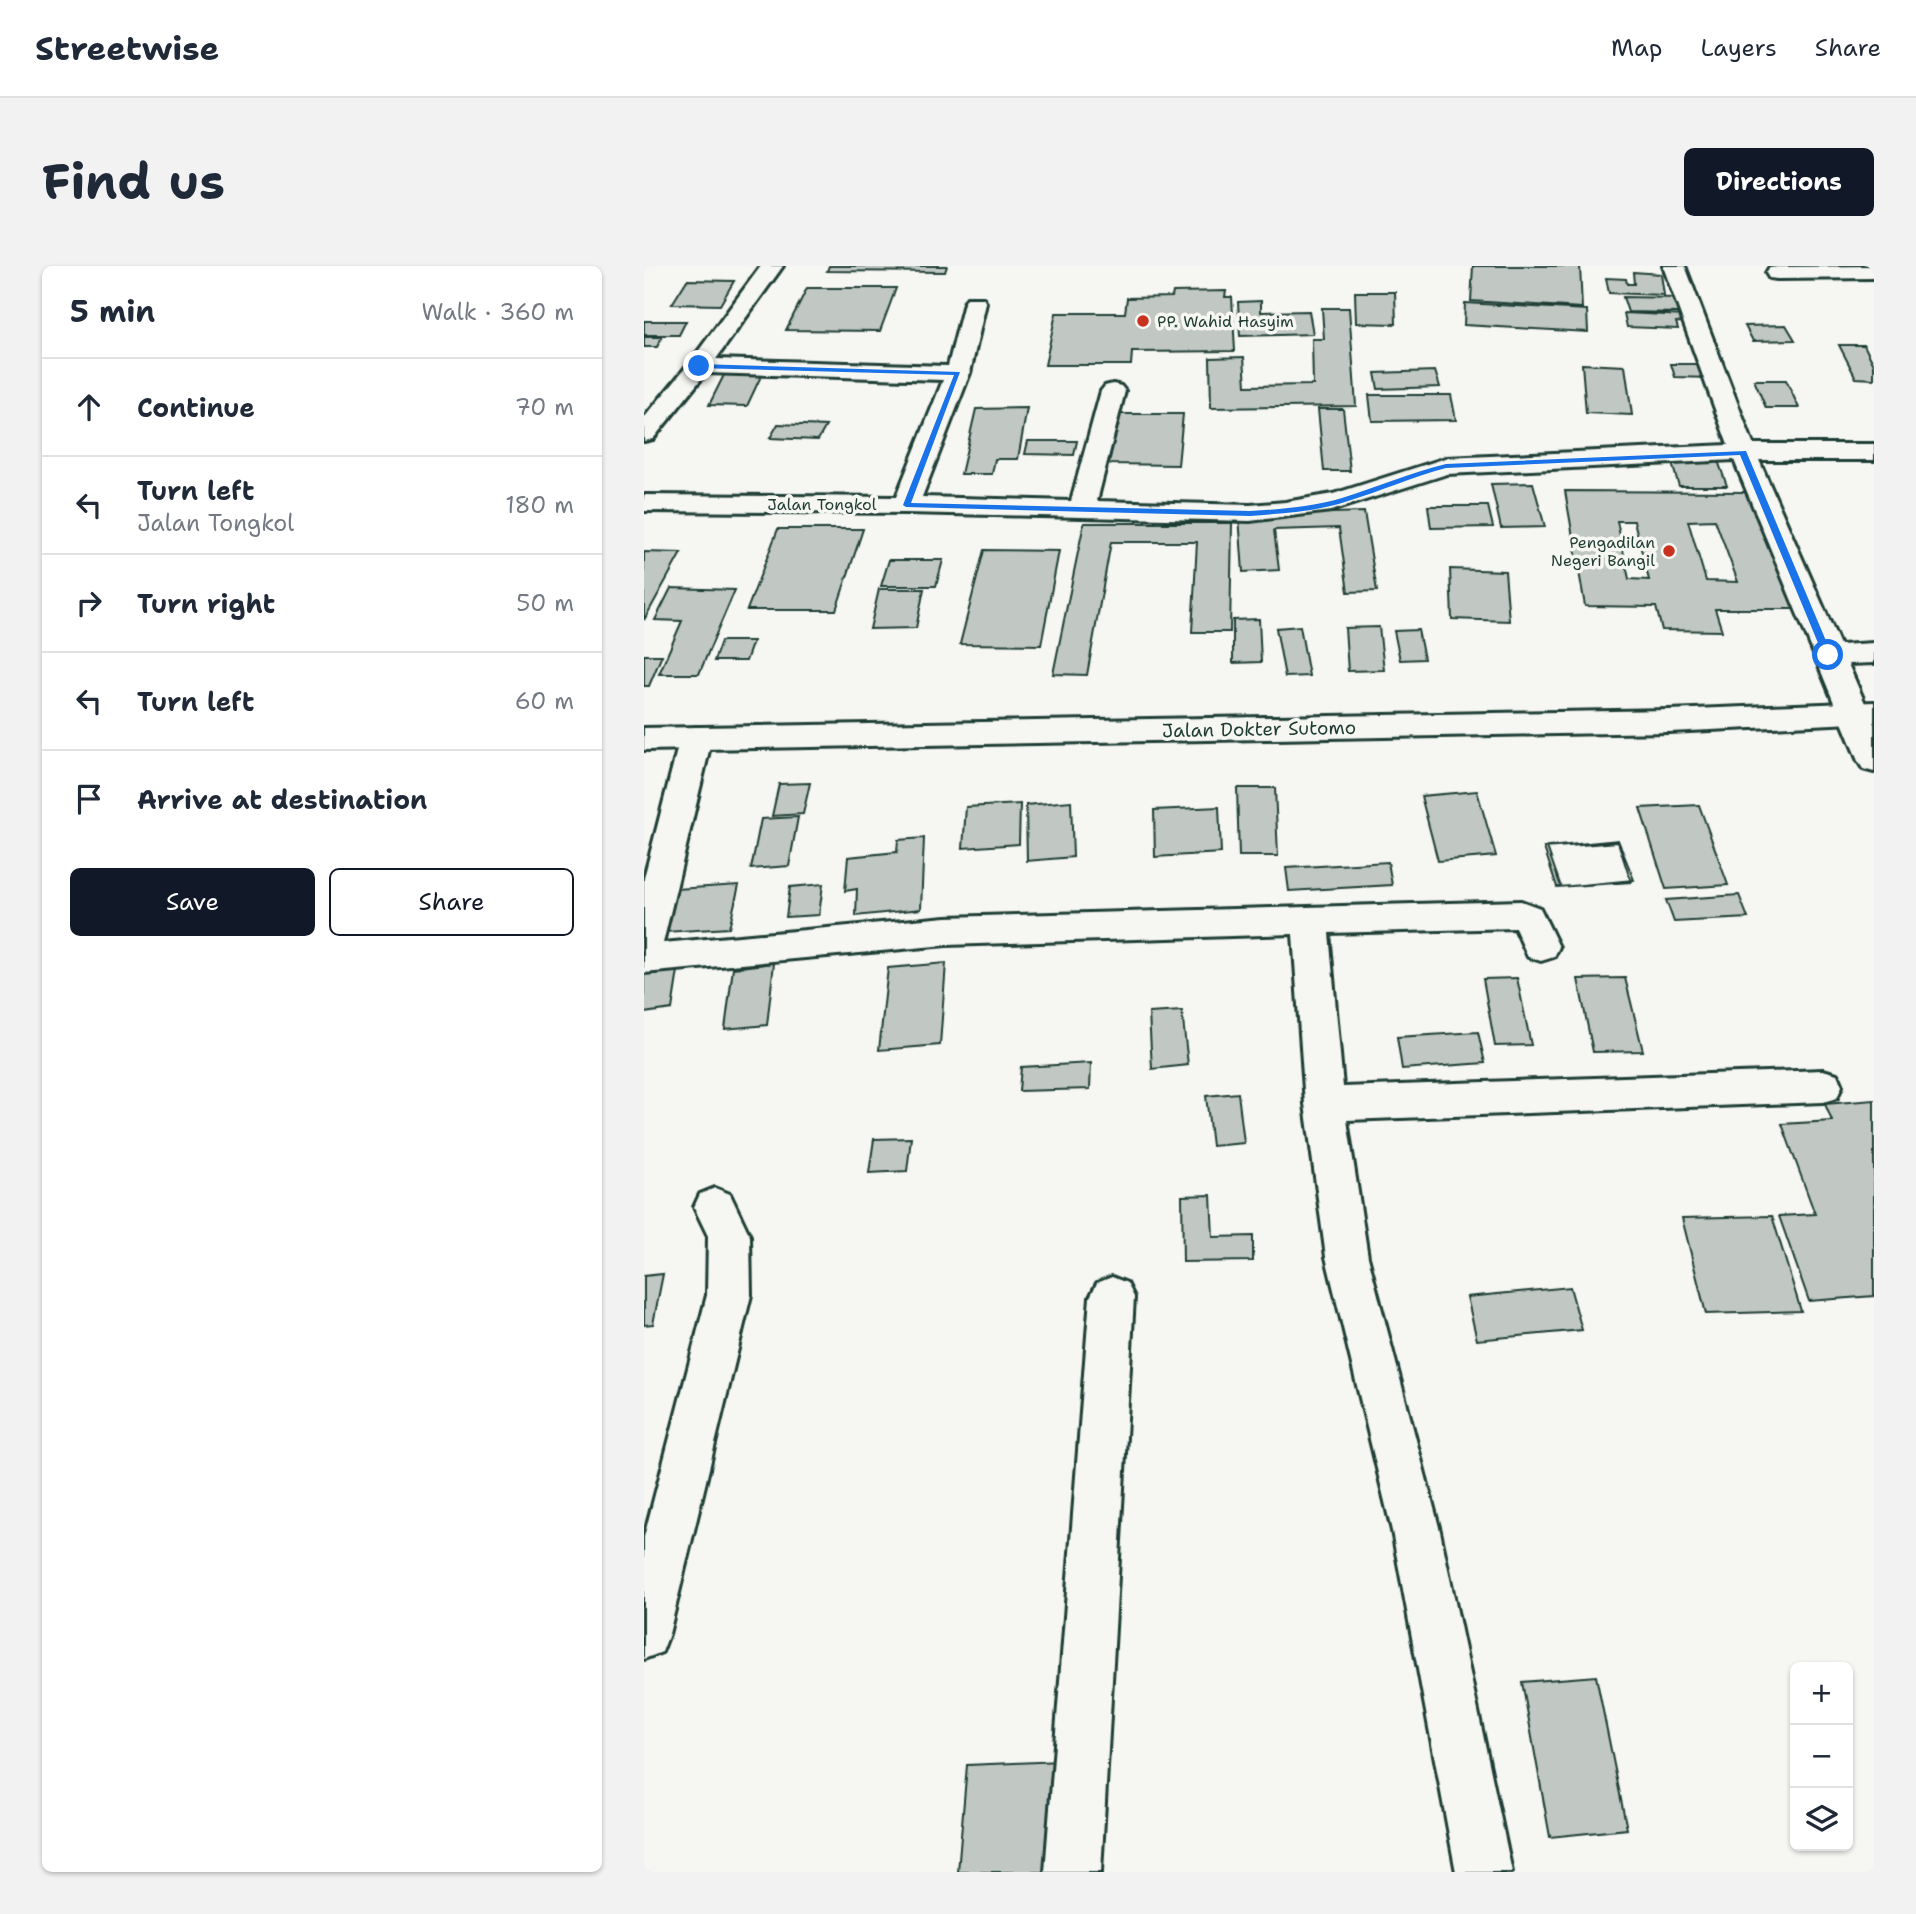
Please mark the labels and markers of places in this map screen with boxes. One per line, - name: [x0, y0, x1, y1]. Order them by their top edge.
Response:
- place label: PP. Wahid Hasyim: [1157, 311, 1294, 332]
- marker: PP. Wahid Hasyim: [1135, 313, 1151, 329]
- place label: Pengadilan Negeri Bangil: [1551, 532, 1655, 571]
- marker: Pengadilan Negeri Bangil: [1661, 543, 1677, 559]

